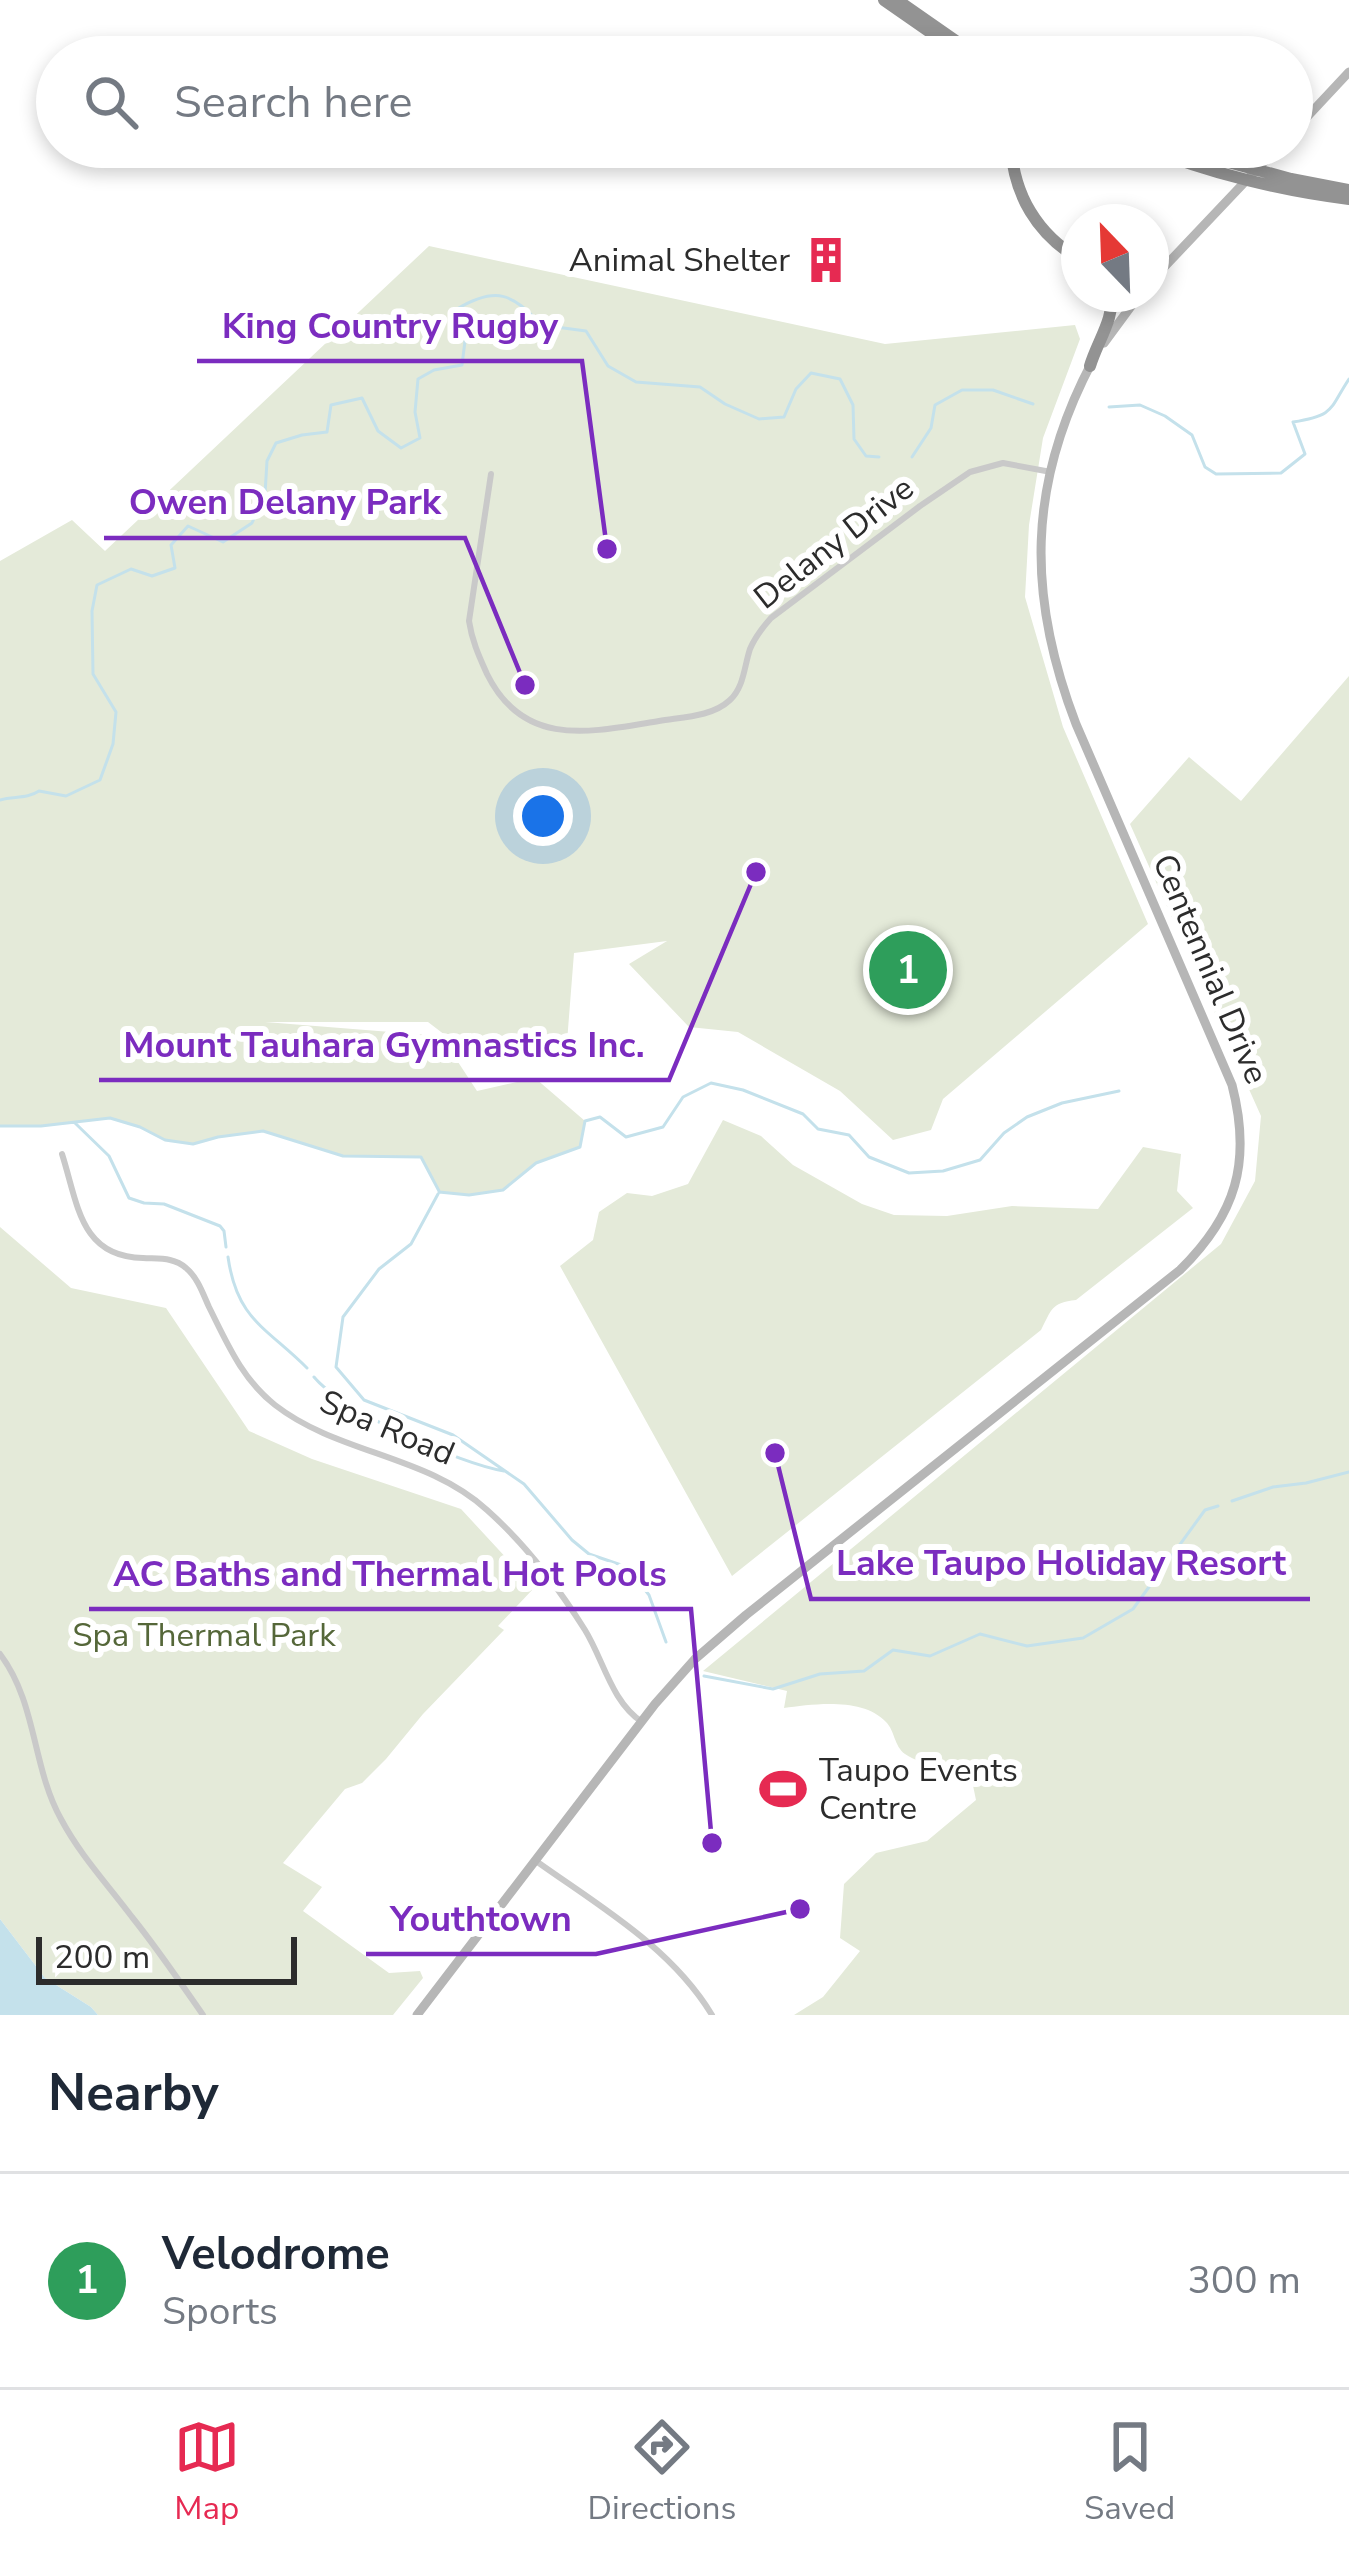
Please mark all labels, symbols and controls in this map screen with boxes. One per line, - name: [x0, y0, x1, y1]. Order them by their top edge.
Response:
- search box: [36, 36, 1313, 168]
- icon: search: [78, 69, 144, 135]
- text: Search here: [174, 72, 413, 133]
- north arrow: [1061, 204, 1169, 312]
- building icon: Animal Shelter: [801, 235, 851, 285]
- place label: Animal Shelter: [569, 238, 790, 283]
- callout: King Country Rugby: [197, 289, 582, 361]
- text: King Country Rugby: [222, 302, 559, 351]
- callout: Owen Delany Park: [104, 466, 465, 538]
- street label: Delany Drive: [745, 466, 923, 620]
- text: Owen Delany Park: [129, 478, 442, 527]
- your location: [513, 786, 573, 846]
- street label: Centennial Drive: [1141, 847, 1279, 1091]
- pin: 1: [869, 925, 947, 1015]
- callout: Mount Tauhara Gymnastics Inc.: [99, 1008, 669, 1080]
- text: Mount Tauhara Gymnastics Inc.: [123, 1021, 645, 1070]
- street label: Spa Road: [313, 1379, 461, 1477]
- callout: Lake Taupo Holiday Resort: [811, 1527, 1310, 1599]
- callout: AC Baths and Thermal Hot Pools: [89, 1537, 691, 1609]
- text: Lake Taupo Holiday Resort: [836, 1539, 1286, 1588]
- text: AC Baths and Thermal Hot Pools: [113, 1550, 667, 1599]
- park label: Spa Thermal Park: [72, 1613, 336, 1658]
- place label: Taupo Events Centre: [819, 1748, 1018, 1831]
- sports icon: Taupo Events Centre: [758, 1764, 808, 1814]
- callout: Youthtown: [366, 1882, 596, 1954]
- text: Youthtown: [389, 1895, 572, 1944]
- scale bar: [36, 1931, 297, 1984]
- text: 200 m: [54, 1935, 150, 1980]
- text: Nearby: [48, 2058, 219, 2128]
- text: Velodrome: [162, 2224, 390, 2285]
- text: 1: [75, 2254, 99, 2307]
- text: 300 m: [1187, 2254, 1301, 2307]
- text: Sports: [162, 2285, 278, 2338]
- tab: Map: [174, 2414, 240, 2531]
- tab: Directions: [588, 2414, 736, 2531]
- tab: Saved: [1084, 2414, 1175, 2531]

